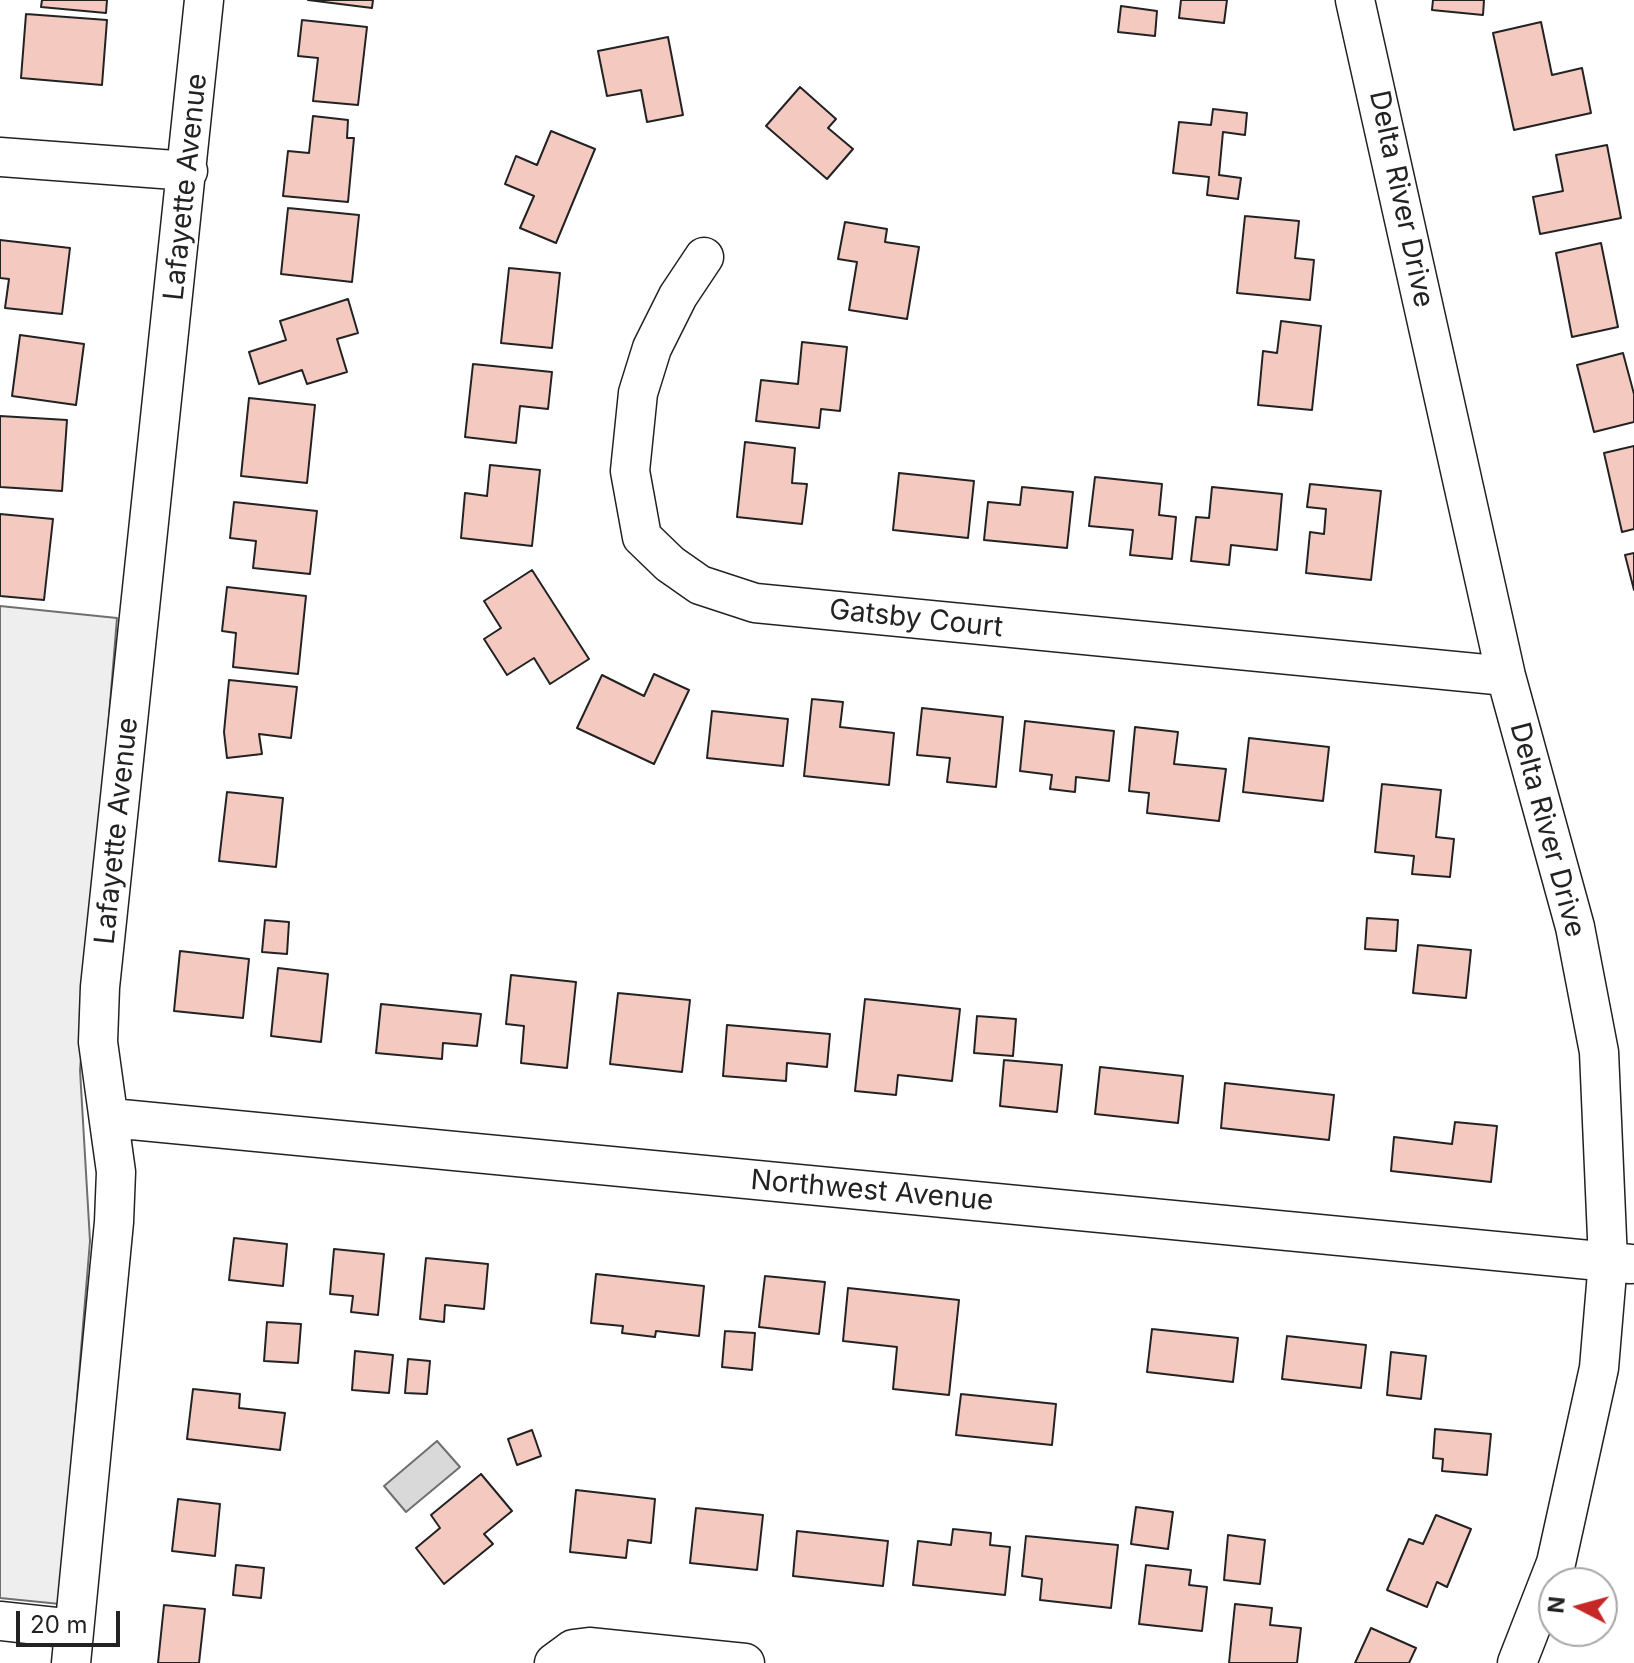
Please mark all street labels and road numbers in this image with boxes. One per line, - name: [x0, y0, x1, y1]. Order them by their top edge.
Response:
- street label: Lafayette Avenue: [157, 72, 215, 302]
- street label: Delta River Drive: [1362, 88, 1440, 310]
- street label: Gatsby Court: [828, 593, 1004, 645]
- street label: Lafayette Avenue: [88, 716, 146, 946]
- street label: Delta River Drive: [1502, 719, 1592, 941]
- street label: Northwest Avenue: [749, 1164, 995, 1218]

